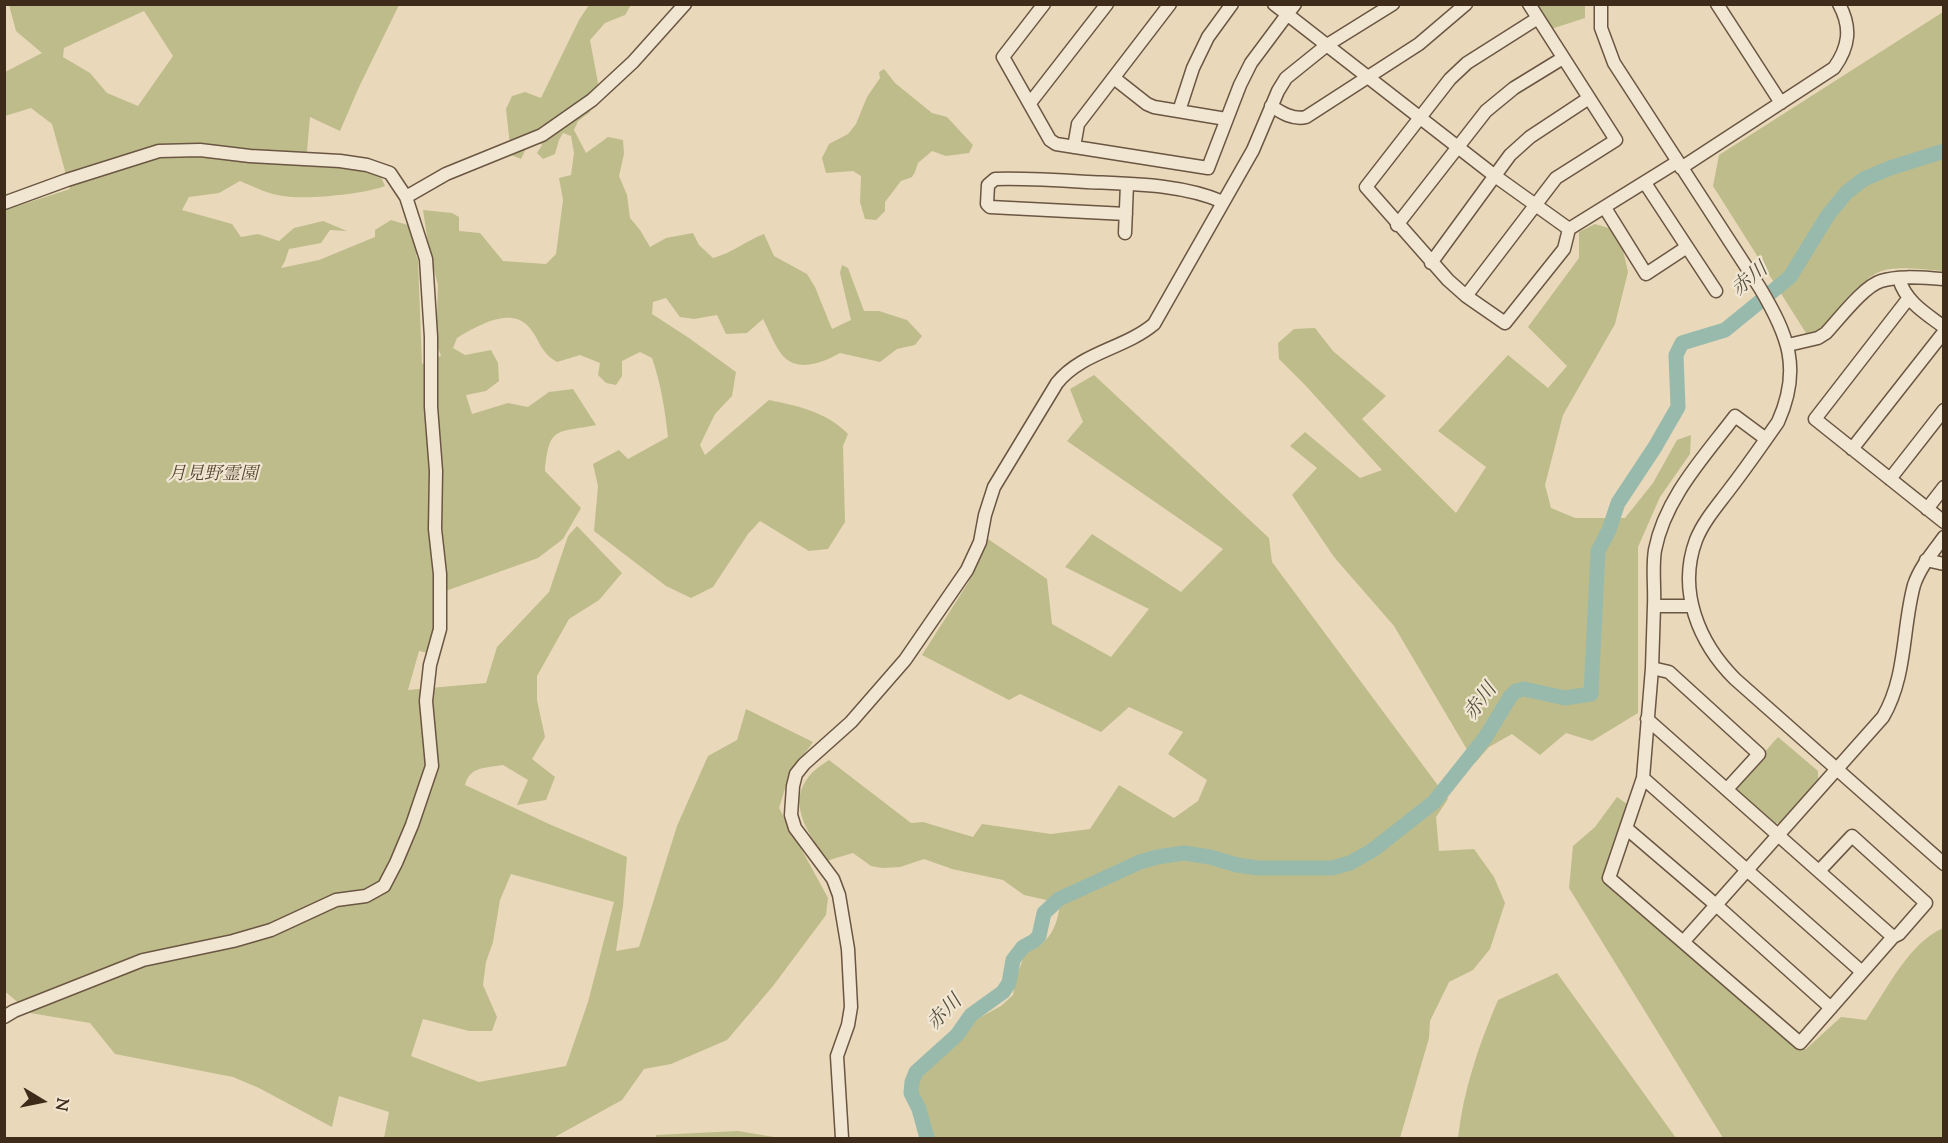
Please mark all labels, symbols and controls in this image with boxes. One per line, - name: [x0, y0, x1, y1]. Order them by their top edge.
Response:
- water label: 赤川: [1728, 259, 1774, 303]
- park label: 月見野霊園: [168, 465, 258, 487]
- water label: 赤川: [1460, 680, 1504, 726]
- water label: 赤川: [923, 991, 969, 1037]
- north arrow: [12, 1071, 72, 1131]
- text: N: [48, 1096, 73, 1113]

